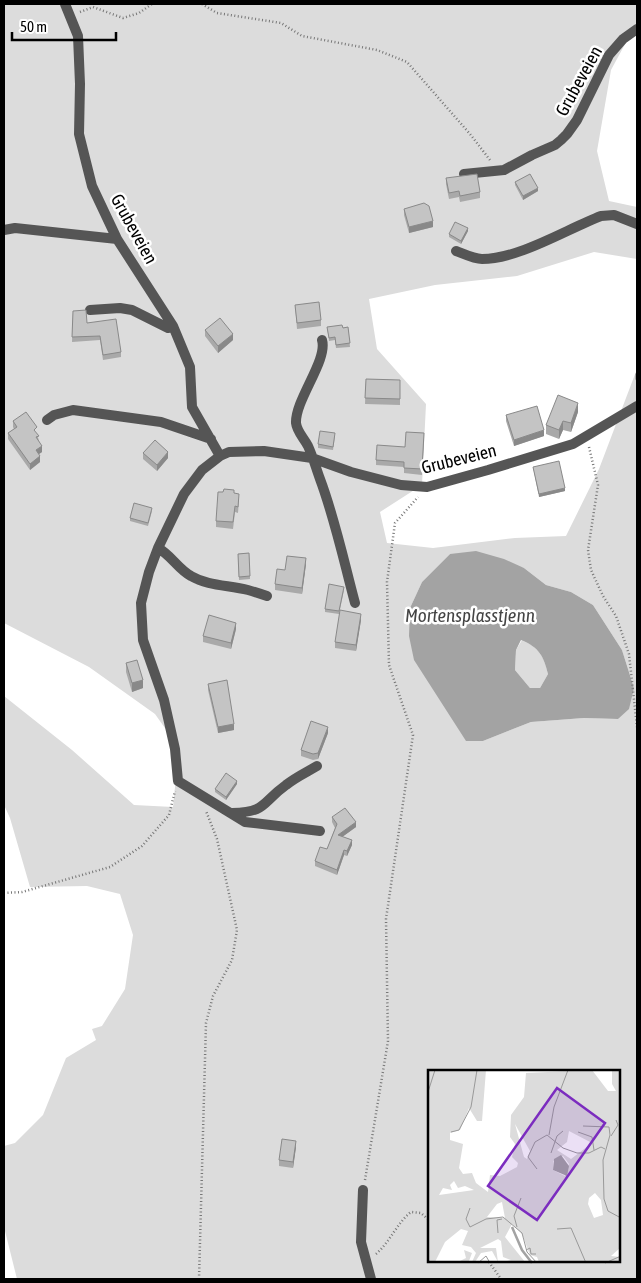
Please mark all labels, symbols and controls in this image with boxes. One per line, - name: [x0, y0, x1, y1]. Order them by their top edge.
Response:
- scale bar: [12, 10, 116, 42]
- text: 50 m: [20, 18, 47, 35]
- street label: Grubeveien: [551, 42, 606, 119]
- street label: Grubeveien: [107, 190, 162, 267]
- street label: Grubeveien: [419, 439, 499, 478]
- water label: Mortensplasstjenn: [405, 604, 535, 626]
- inset map: [428, 1070, 621, 1263]

